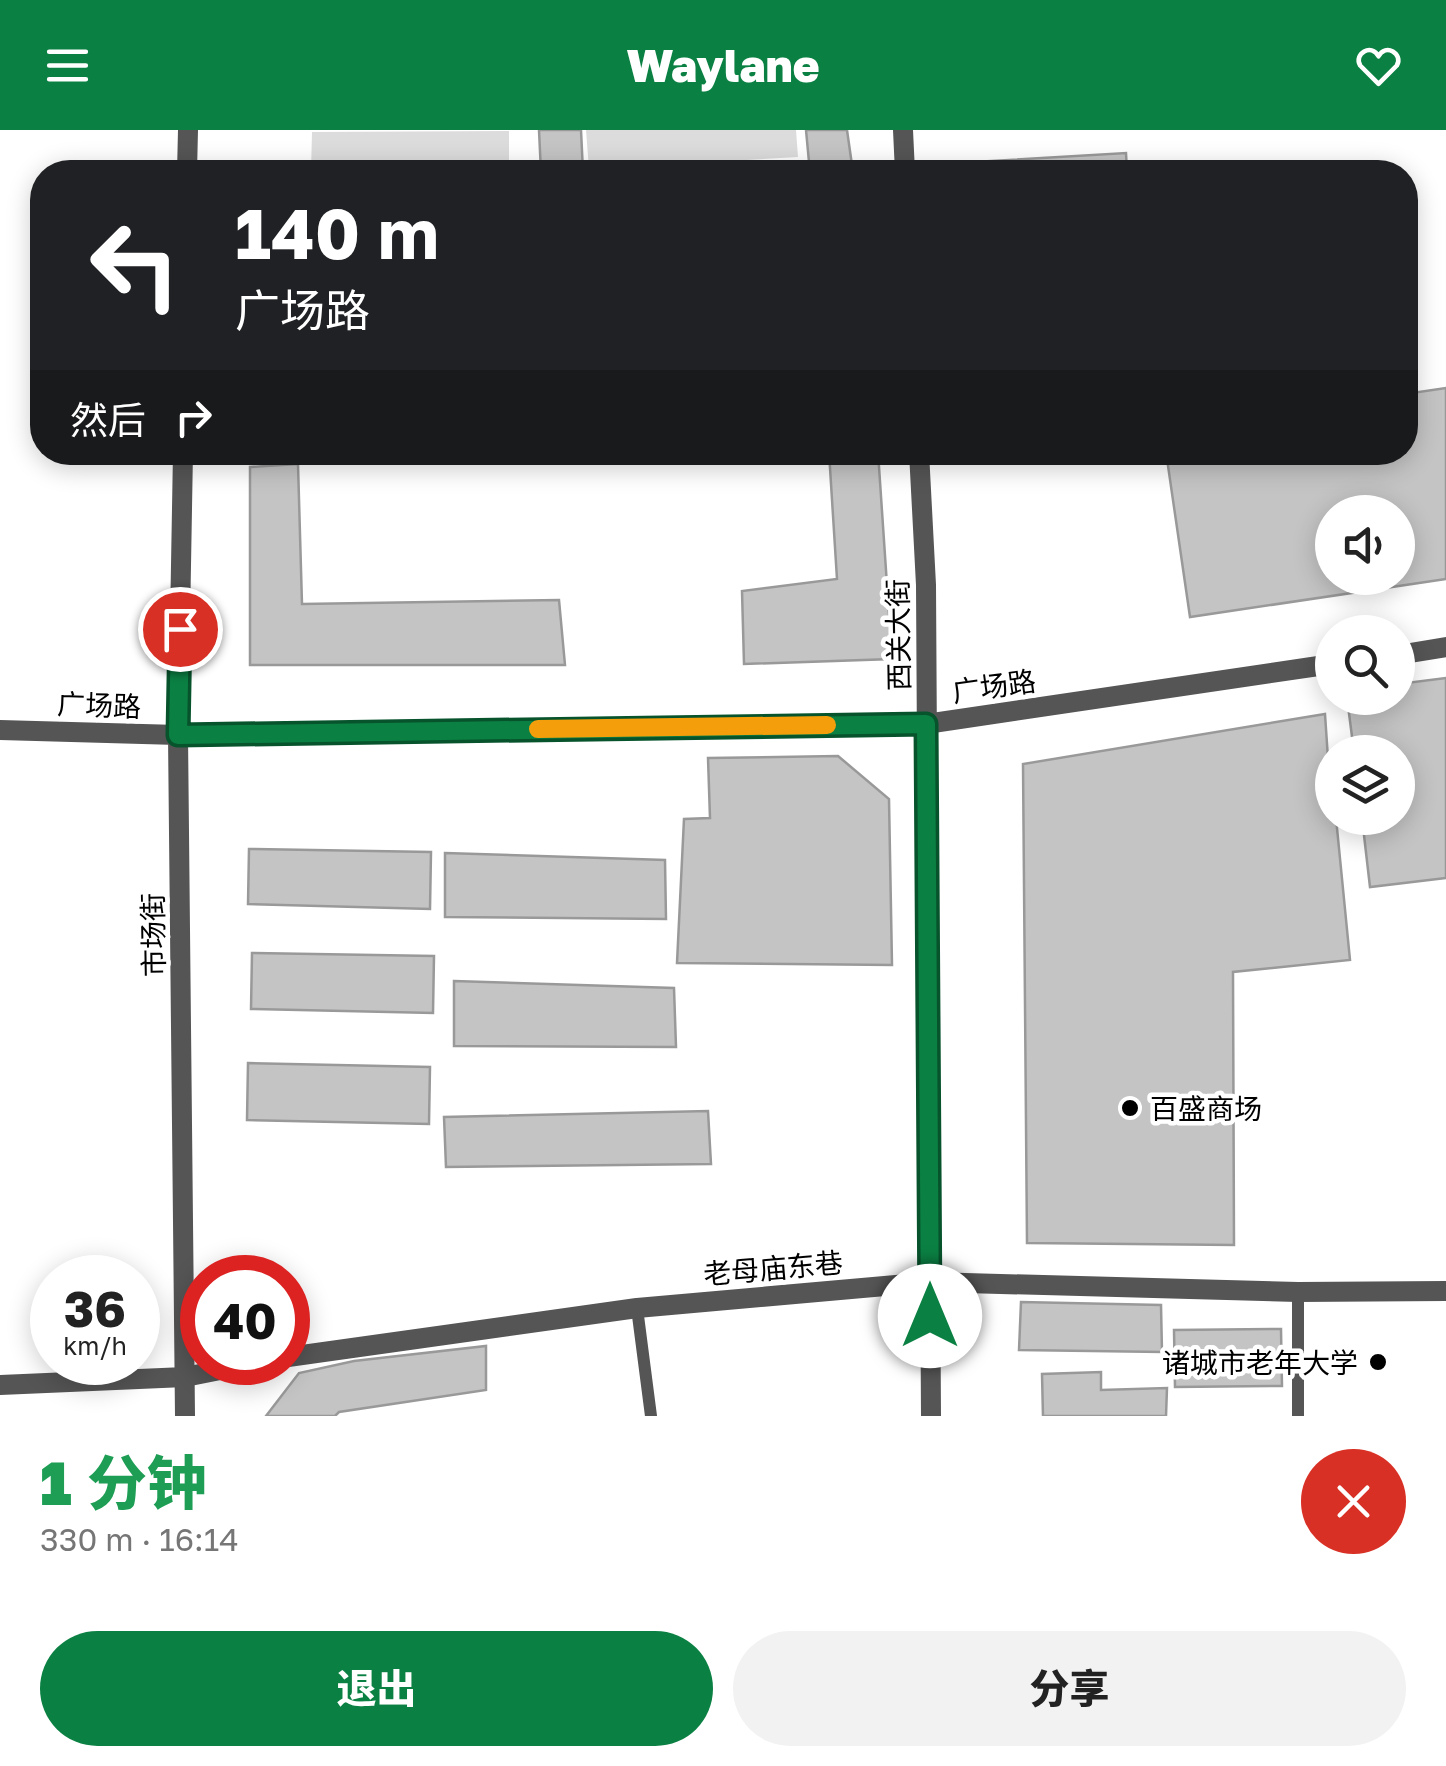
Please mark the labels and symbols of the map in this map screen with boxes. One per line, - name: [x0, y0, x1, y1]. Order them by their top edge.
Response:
- street label: 西关大街: [881, 579, 915, 691]
- pin: [138, 587, 223, 672]
- street label: 广场路: [950, 664, 1038, 708]
- street label: 广场路: [56, 687, 142, 723]
- street label: 市场街: [136, 893, 170, 977]
- place label: 百盛商场: [1150, 1092, 1262, 1125]
- marker: 百盛商场: [1119, 1097, 1141, 1119]
- street label: 老母庙东巷: [702, 1245, 844, 1291]
- speed limit sign: 40: [180, 1255, 310, 1385]
- position arrow: [878, 1264, 982, 1368]
- place label: 诸城市老年大学: [1162, 1346, 1358, 1379]
- marker: 诸城市老年大学: [1367, 1351, 1389, 1373]

